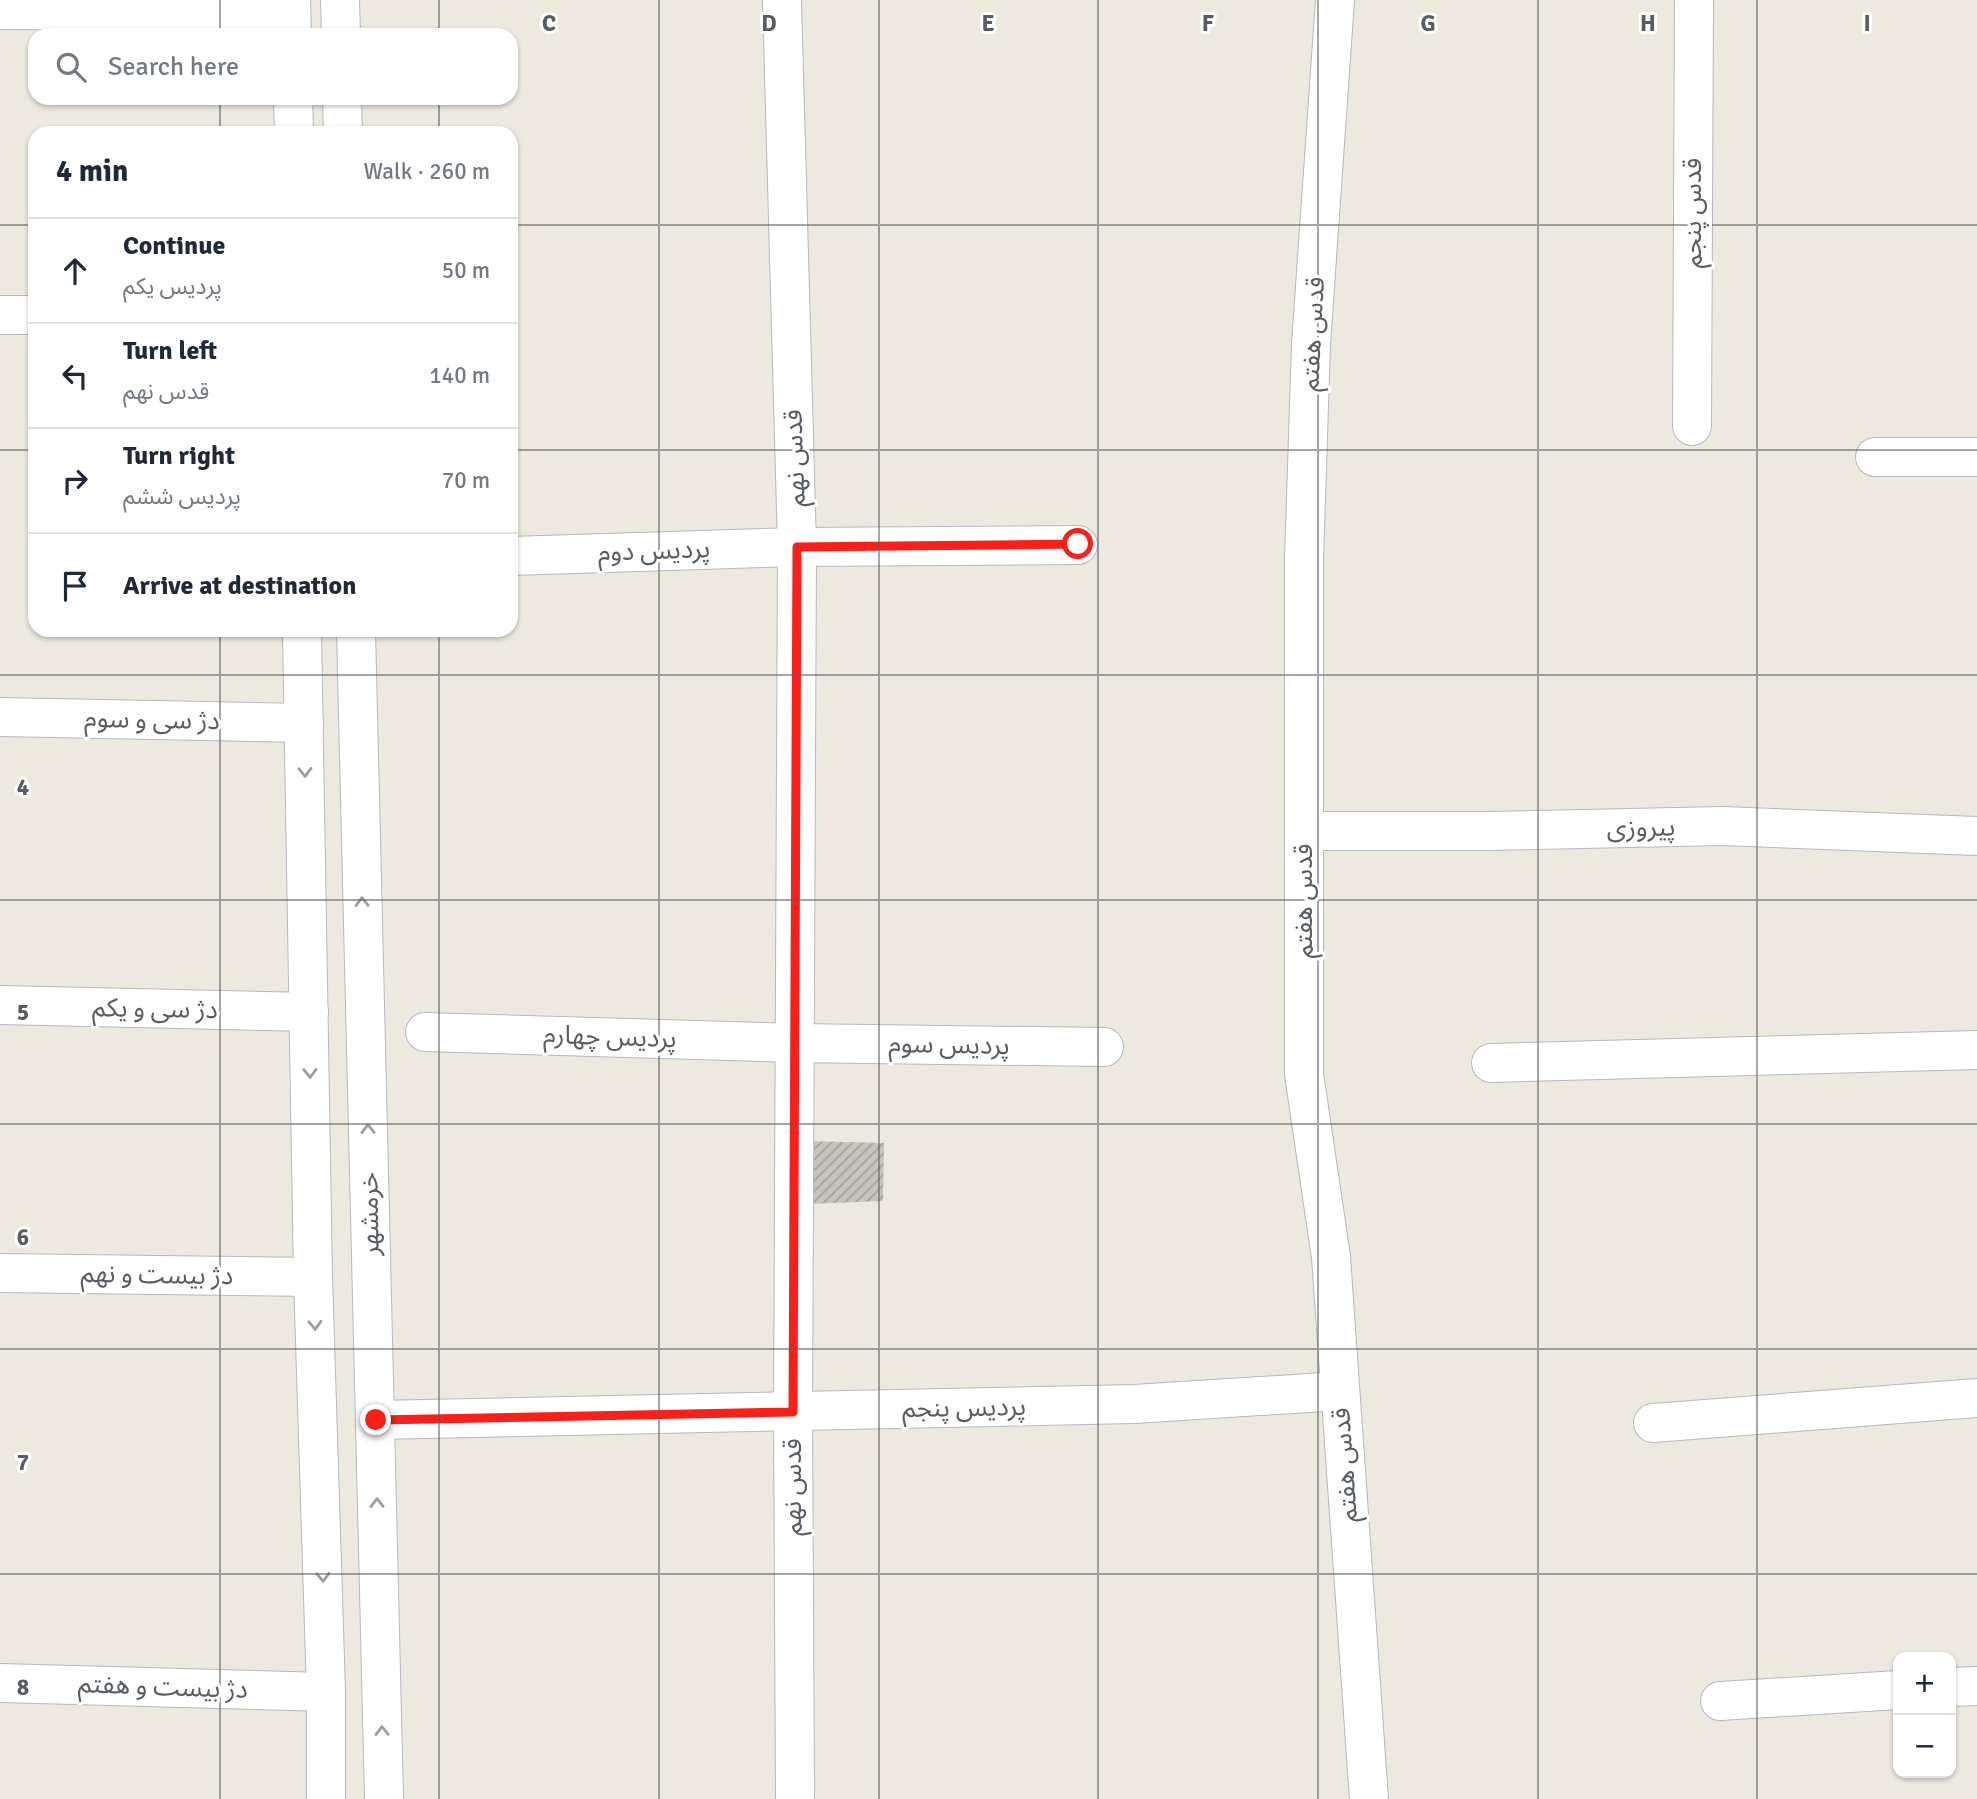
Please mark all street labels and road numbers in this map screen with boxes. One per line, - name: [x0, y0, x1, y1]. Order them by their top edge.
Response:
- street label: قدس پنجم: [1677, 158, 1712, 268]
- street label: قدس هفتم: [1294, 276, 1335, 392]
- street label: قدس نهم: [777, 409, 816, 507]
- street label: پردیس دوم: [597, 533, 711, 572]
- street label: دژ سی و سوم: [84, 703, 220, 740]
- street label: پیروزی: [1606, 811, 1676, 845]
- street label: قدس هفتم: [1288, 844, 1323, 958]
- street label: دژ سی و یکم: [92, 992, 218, 1029]
- street label: پردیس چهارم: [543, 1019, 677, 1058]
- street label: پردیس سوم: [888, 1028, 1010, 1065]
- street label: خرمشهر: [353, 1172, 387, 1257]
- street label: دژ بیست و نهم: [80, 1258, 234, 1295]
- street label: پردیس پنجم: [902, 1391, 1026, 1428]
- street label: قدس هفتم: [1325, 1406, 1368, 1523]
- street label: قدس نهم: [777, 1438, 812, 1536]
- street label: دژ بیست و هفتم: [77, 1668, 249, 1709]

